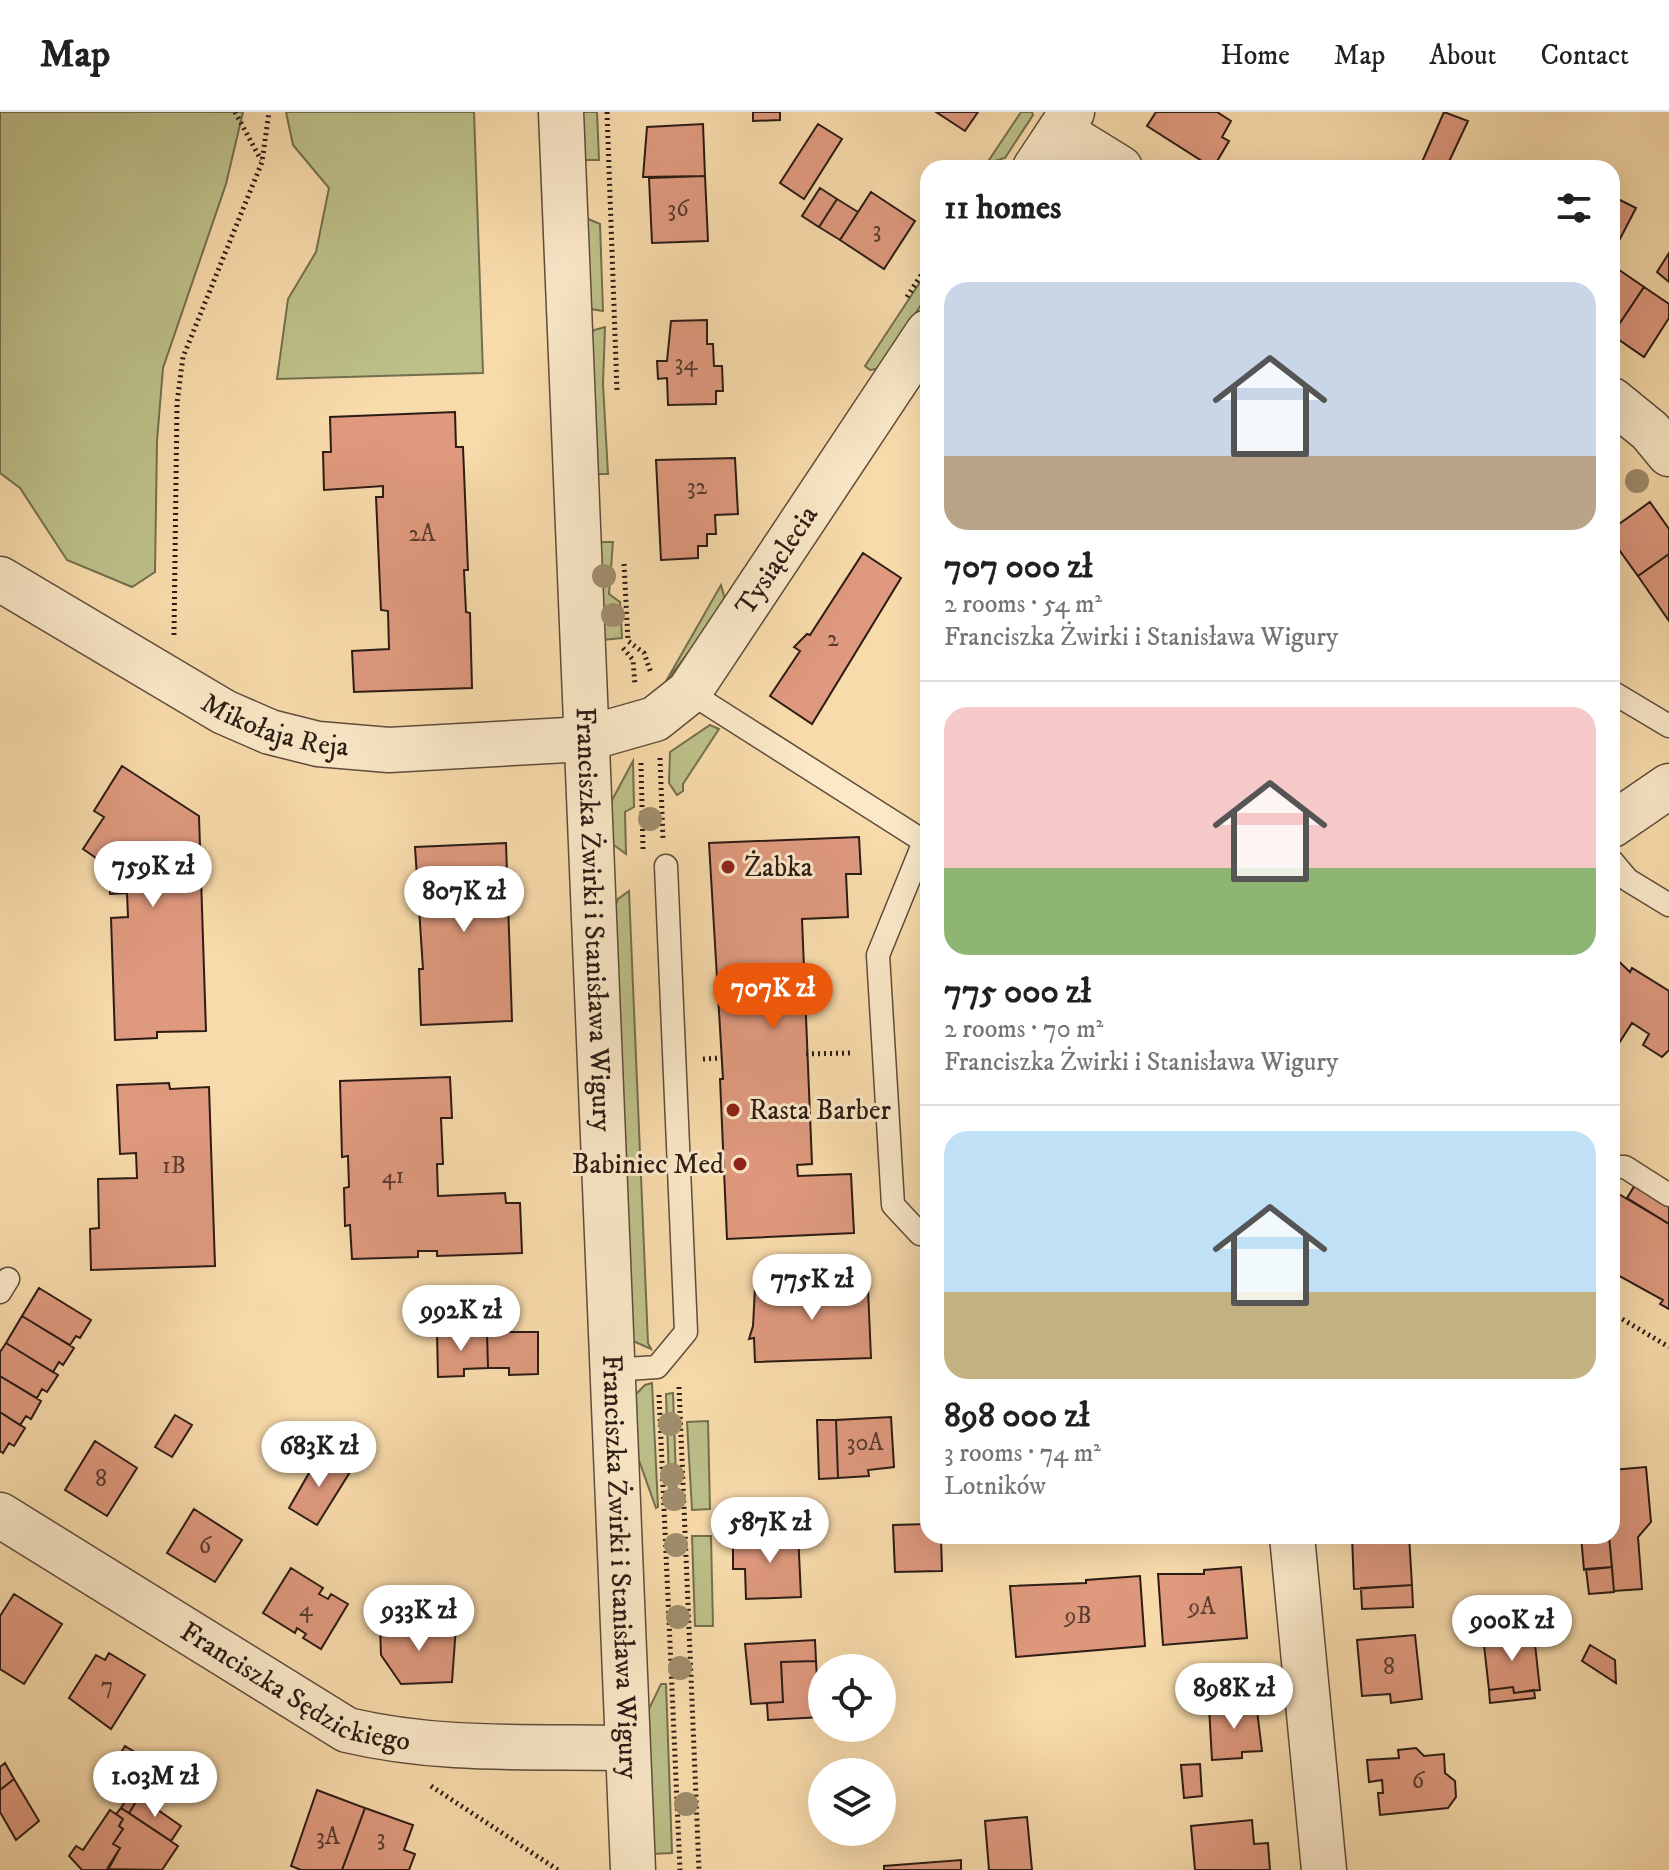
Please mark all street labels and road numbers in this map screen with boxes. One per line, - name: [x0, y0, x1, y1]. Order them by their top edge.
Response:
- street label: Tysiąclecia: [727, 499, 826, 622]
- street label: Mikołaja Reja: [195, 685, 350, 764]
- street label: Franciszka Żwirki i Stanisława Wigury: [568, 706, 620, 1133]
- street label: Franciszka Żwirki i Stanisława Wigury: [594, 1354, 647, 1780]
- street label: Franciszka Sędzickiego: [174, 1614, 413, 1758]

